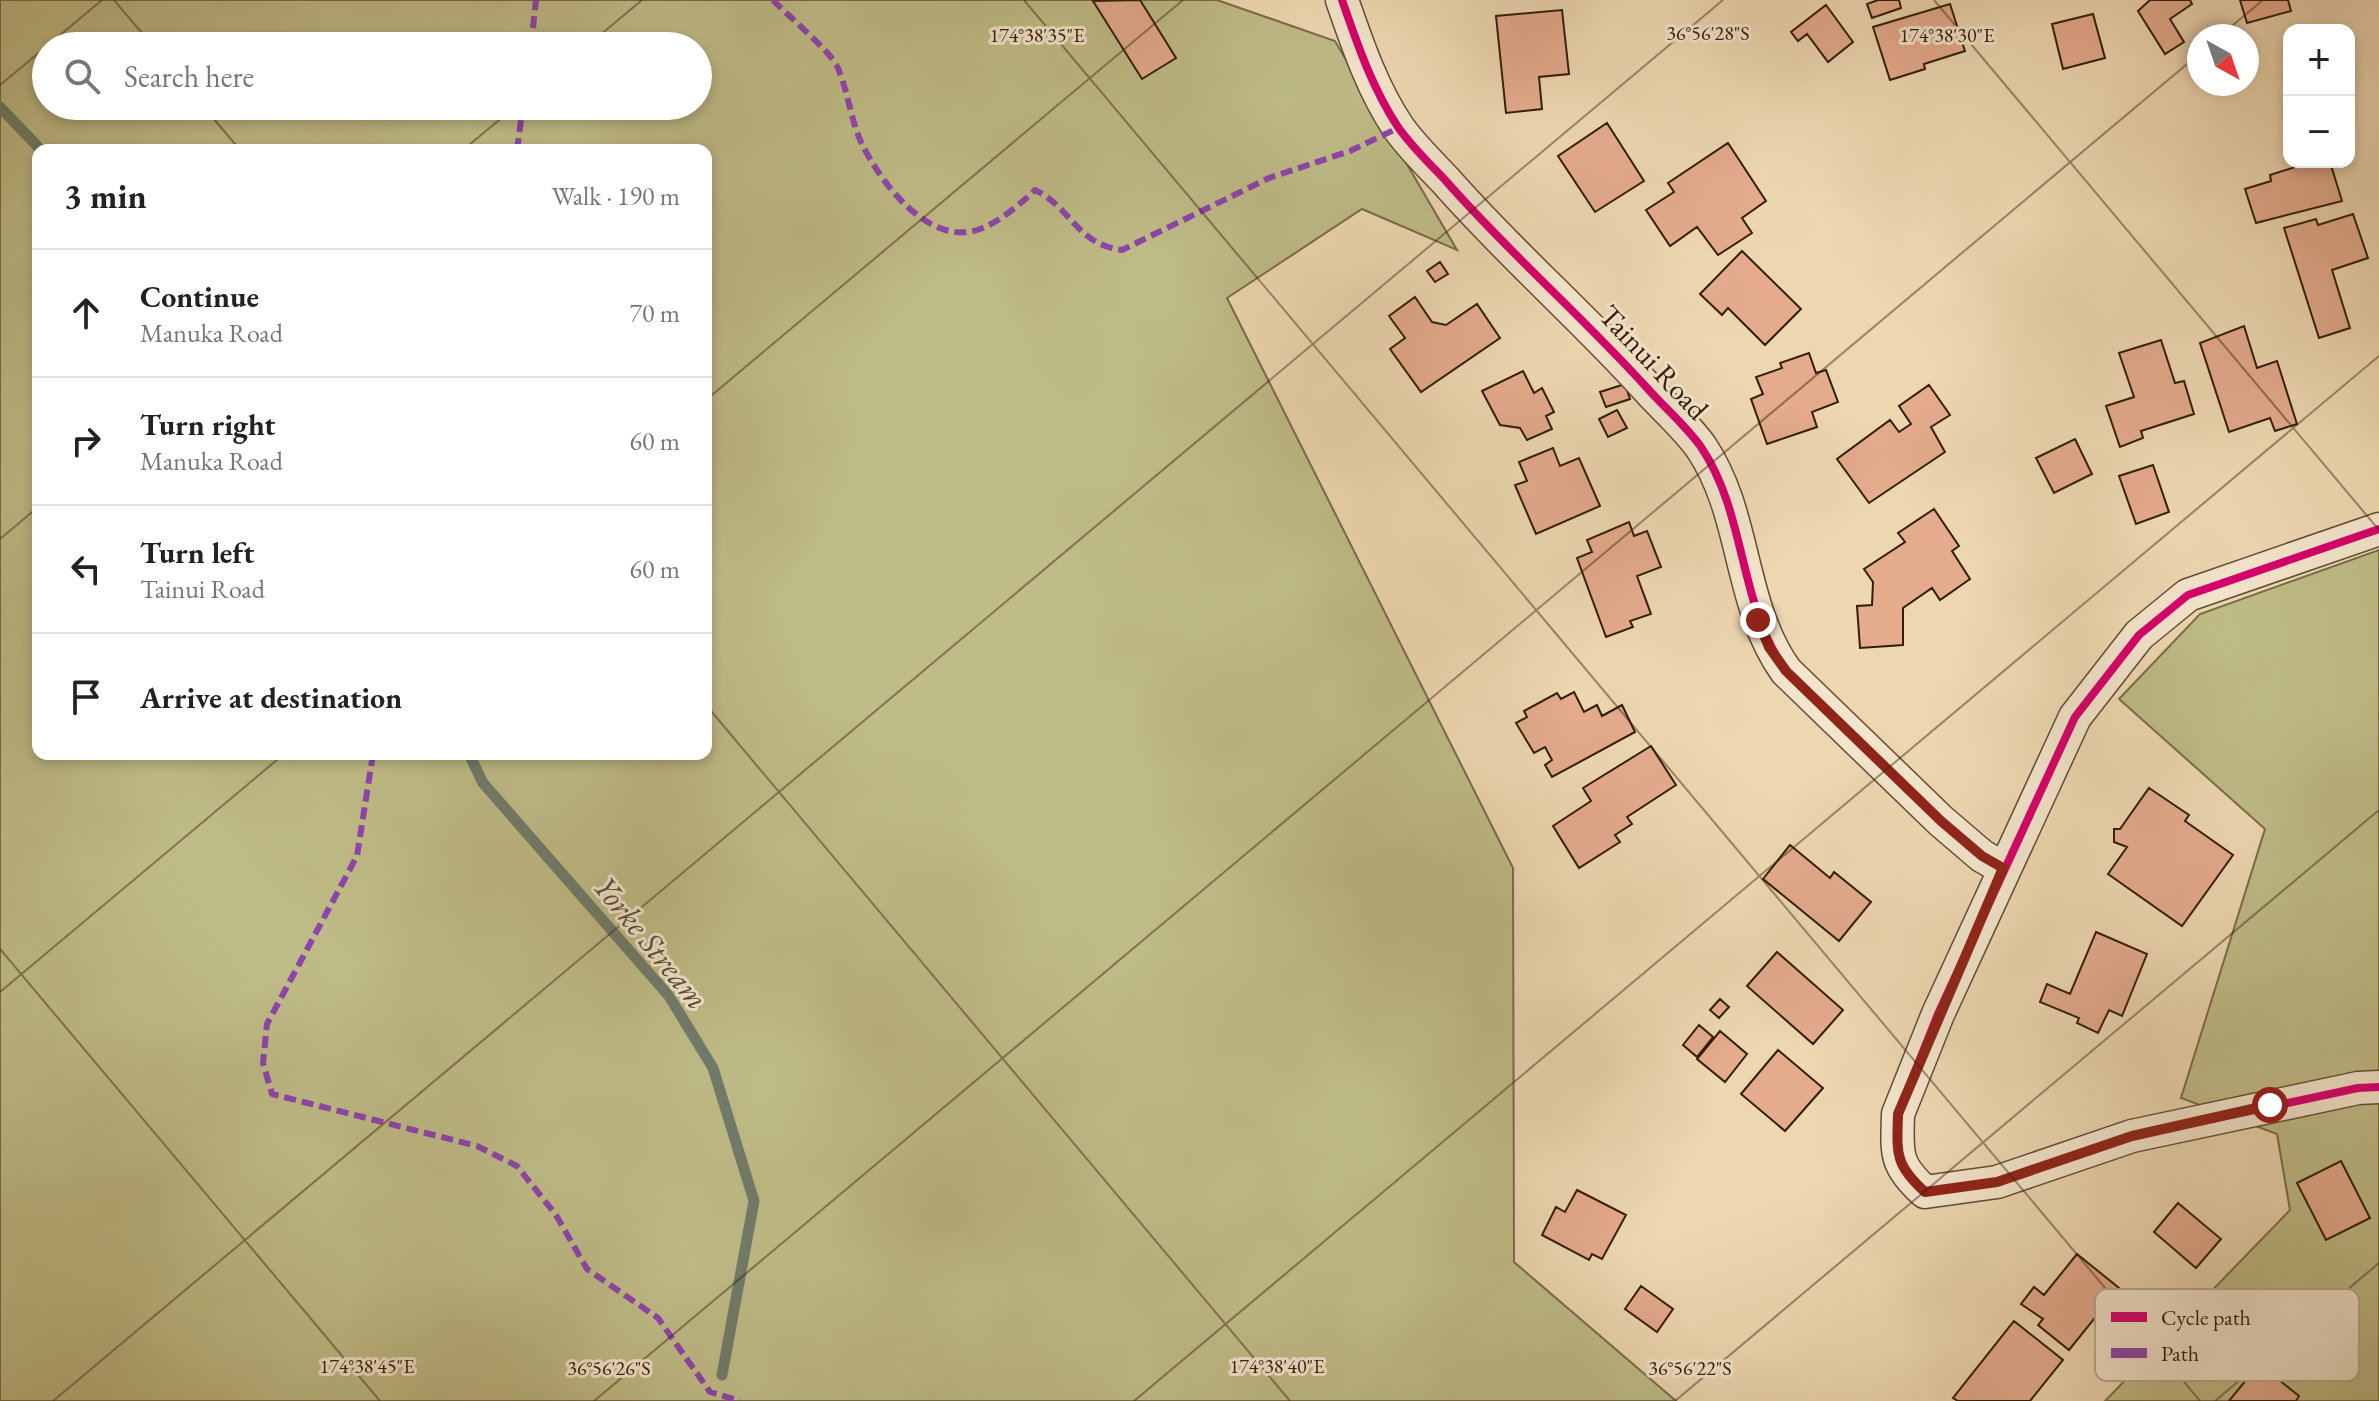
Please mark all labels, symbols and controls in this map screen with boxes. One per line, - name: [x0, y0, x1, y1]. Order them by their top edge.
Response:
- text: 36°56'28"S: [1666, 20, 1750, 46]
- text: 174°38'35"E: [990, 22, 1084, 48]
- text: 174°38'30"E: [1900, 22, 1994, 48]
- north arrow: [2187, 24, 2259, 96]
- map controls: [2283, 24, 2355, 168]
- button: +: [2283, 24, 2355, 96]
- search box: [32, 32, 712, 120]
- icon: search: [60, 54, 104, 98]
- text: Search here: [124, 57, 254, 96]
- button: −: [2283, 96, 2355, 168]
- text: 3 min: [64, 174, 147, 218]
- text: Walk · 190 m: [552, 179, 680, 213]
- text: Continue: [140, 277, 259, 316]
- icon: ahead: [64, 291, 108, 335]
- text: 70 m: [630, 296, 680, 330]
- street label: Tainui Road: [1591, 296, 1718, 429]
- text: Manuka Road: [140, 316, 283, 350]
- text: Turn right: [140, 405, 276, 444]
- icon: right: [64, 419, 108, 463]
- text: 60 m: [630, 424, 680, 458]
- text: Manuka Road: [140, 444, 283, 478]
- text: Turn left: [140, 533, 254, 572]
- icon: left: [64, 547, 108, 591]
- text: 60 m: [630, 552, 680, 586]
- text: Tainui Road: [140, 572, 265, 606]
- route end: [1740, 602, 1776, 638]
- icon: arrive: [64, 675, 108, 719]
- text: Arrive at destination: [140, 678, 402, 717]
- water label: Yorke Stream: [584, 867, 718, 1017]
- route start: [2252, 1087, 2288, 1123]
- legend: [2095, 1289, 2359, 1381]
- text: Cycle path: [2161, 1303, 2251, 1332]
- text: Path: [2161, 1339, 2199, 1368]
- text: 174°38'45"E: [320, 1353, 414, 1379]
- text: 174°38'40"E: [1230, 1353, 1324, 1379]
- text: 36°56'26"S: [567, 1355, 651, 1381]
- text: 36°56'22"S: [1648, 1355, 1732, 1381]

